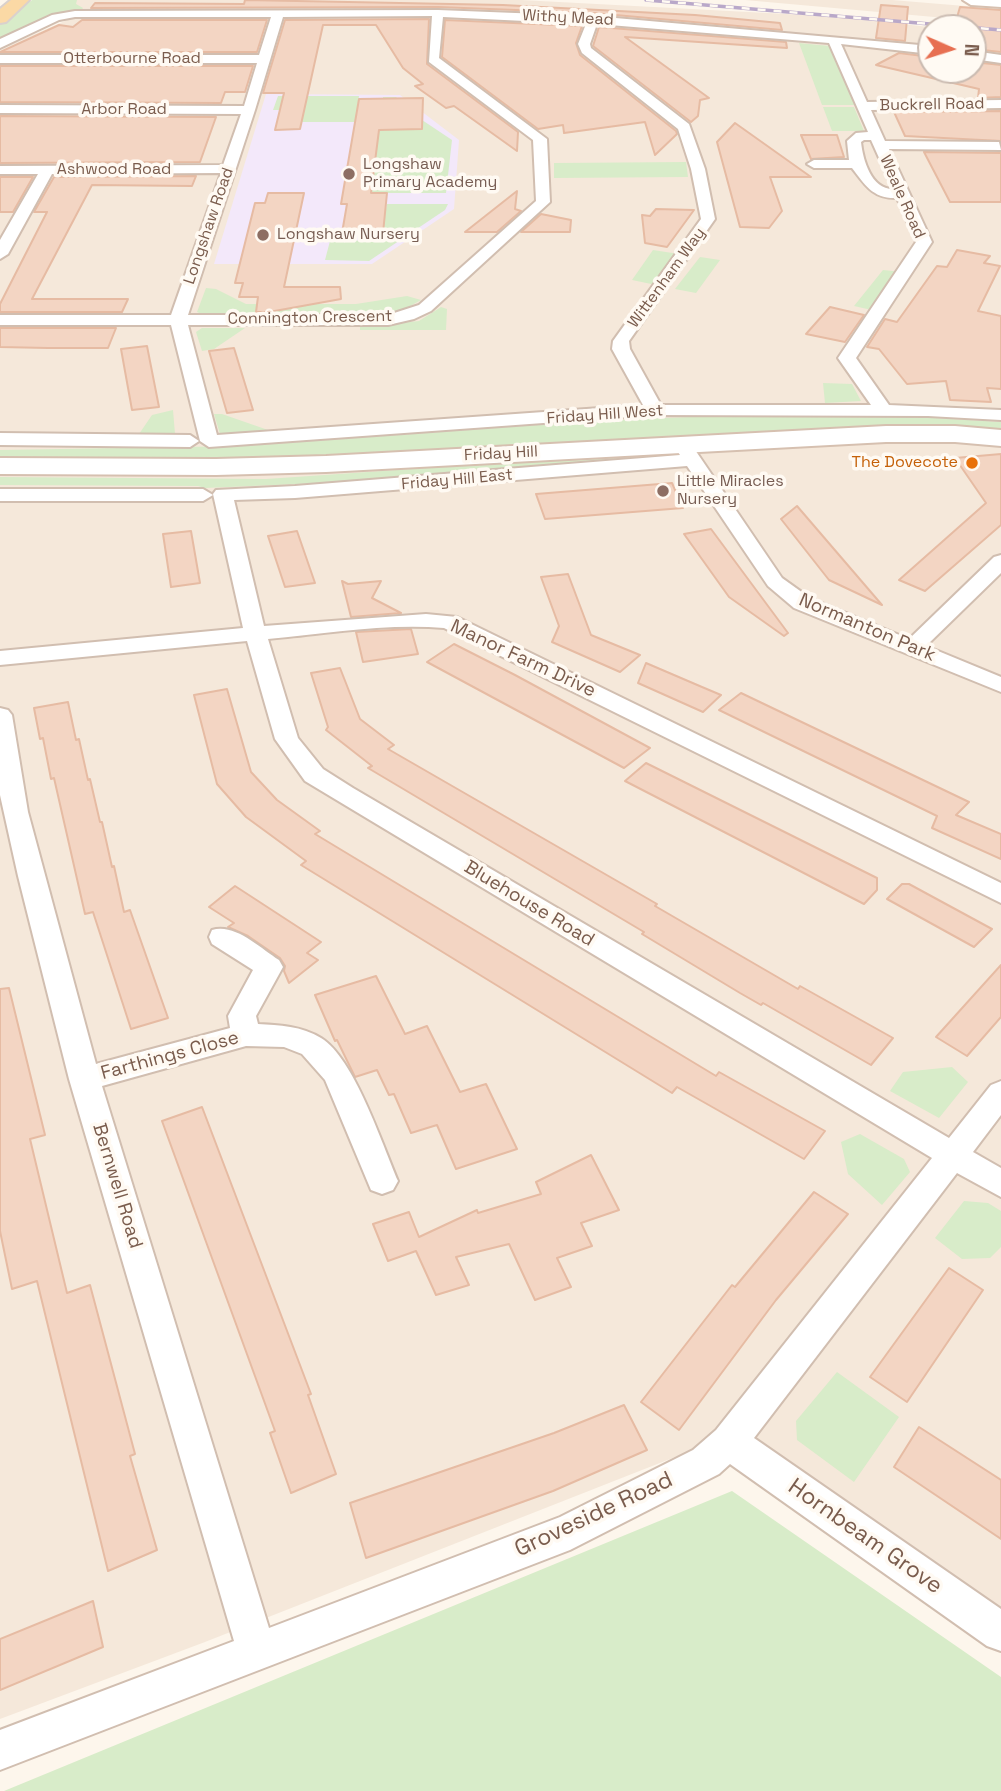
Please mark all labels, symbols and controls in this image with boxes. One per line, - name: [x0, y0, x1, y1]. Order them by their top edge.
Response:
- street label: Withy Mead: [522, 6, 614, 30]
- north arrow: [917, 14, 987, 84]
- text: N: [959, 43, 984, 57]
- street label: Otterbourne Road: [63, 49, 201, 69]
- street label: Buckrell Road: [879, 94, 985, 116]
- street label: Arbor Road: [81, 100, 167, 120]
- street label: Weale Road: [875, 152, 929, 242]
- place label: Longshaw Primary Academy: [363, 155, 497, 193]
- street label: Ashwood Road: [57, 160, 171, 180]
- street label: Longshaw Road: [180, 165, 238, 287]
- marker: Longshaw Primary Academy: [341, 166, 357, 182]
- street label: Wittenham Way: [624, 224, 710, 332]
- place label: Longshaw Nursery: [277, 225, 420, 245]
- marker: Longshaw Nursery: [255, 227, 271, 243]
- street label: Connington Crescent: [228, 307, 392, 329]
- street label: Friday Hill West: [546, 401, 664, 429]
- street label: Friday Hill: [464, 442, 538, 466]
- place label: The Dovecote: [852, 453, 958, 473]
- marker: The Dovecote: [964, 455, 980, 471]
- street label: Friday Hill East: [400, 466, 514, 494]
- place label: Little Miracles Nursery: [677, 472, 784, 510]
- marker: Little Miracles Nursery: [655, 483, 671, 499]
- street label: Normanton Park: [795, 589, 939, 667]
- street label: Manor Farm Drive: [447, 615, 599, 703]
- street label: Bluehouse Road: [460, 856, 598, 952]
- street label: Farthings Close: [99, 1027, 241, 1085]
- street label: Bernwell Road: [87, 1121, 147, 1251]
- street label: Groveside Road: [511, 1466, 677, 1564]
- street label: Hornbeam Grove: [782, 1473, 948, 1601]

